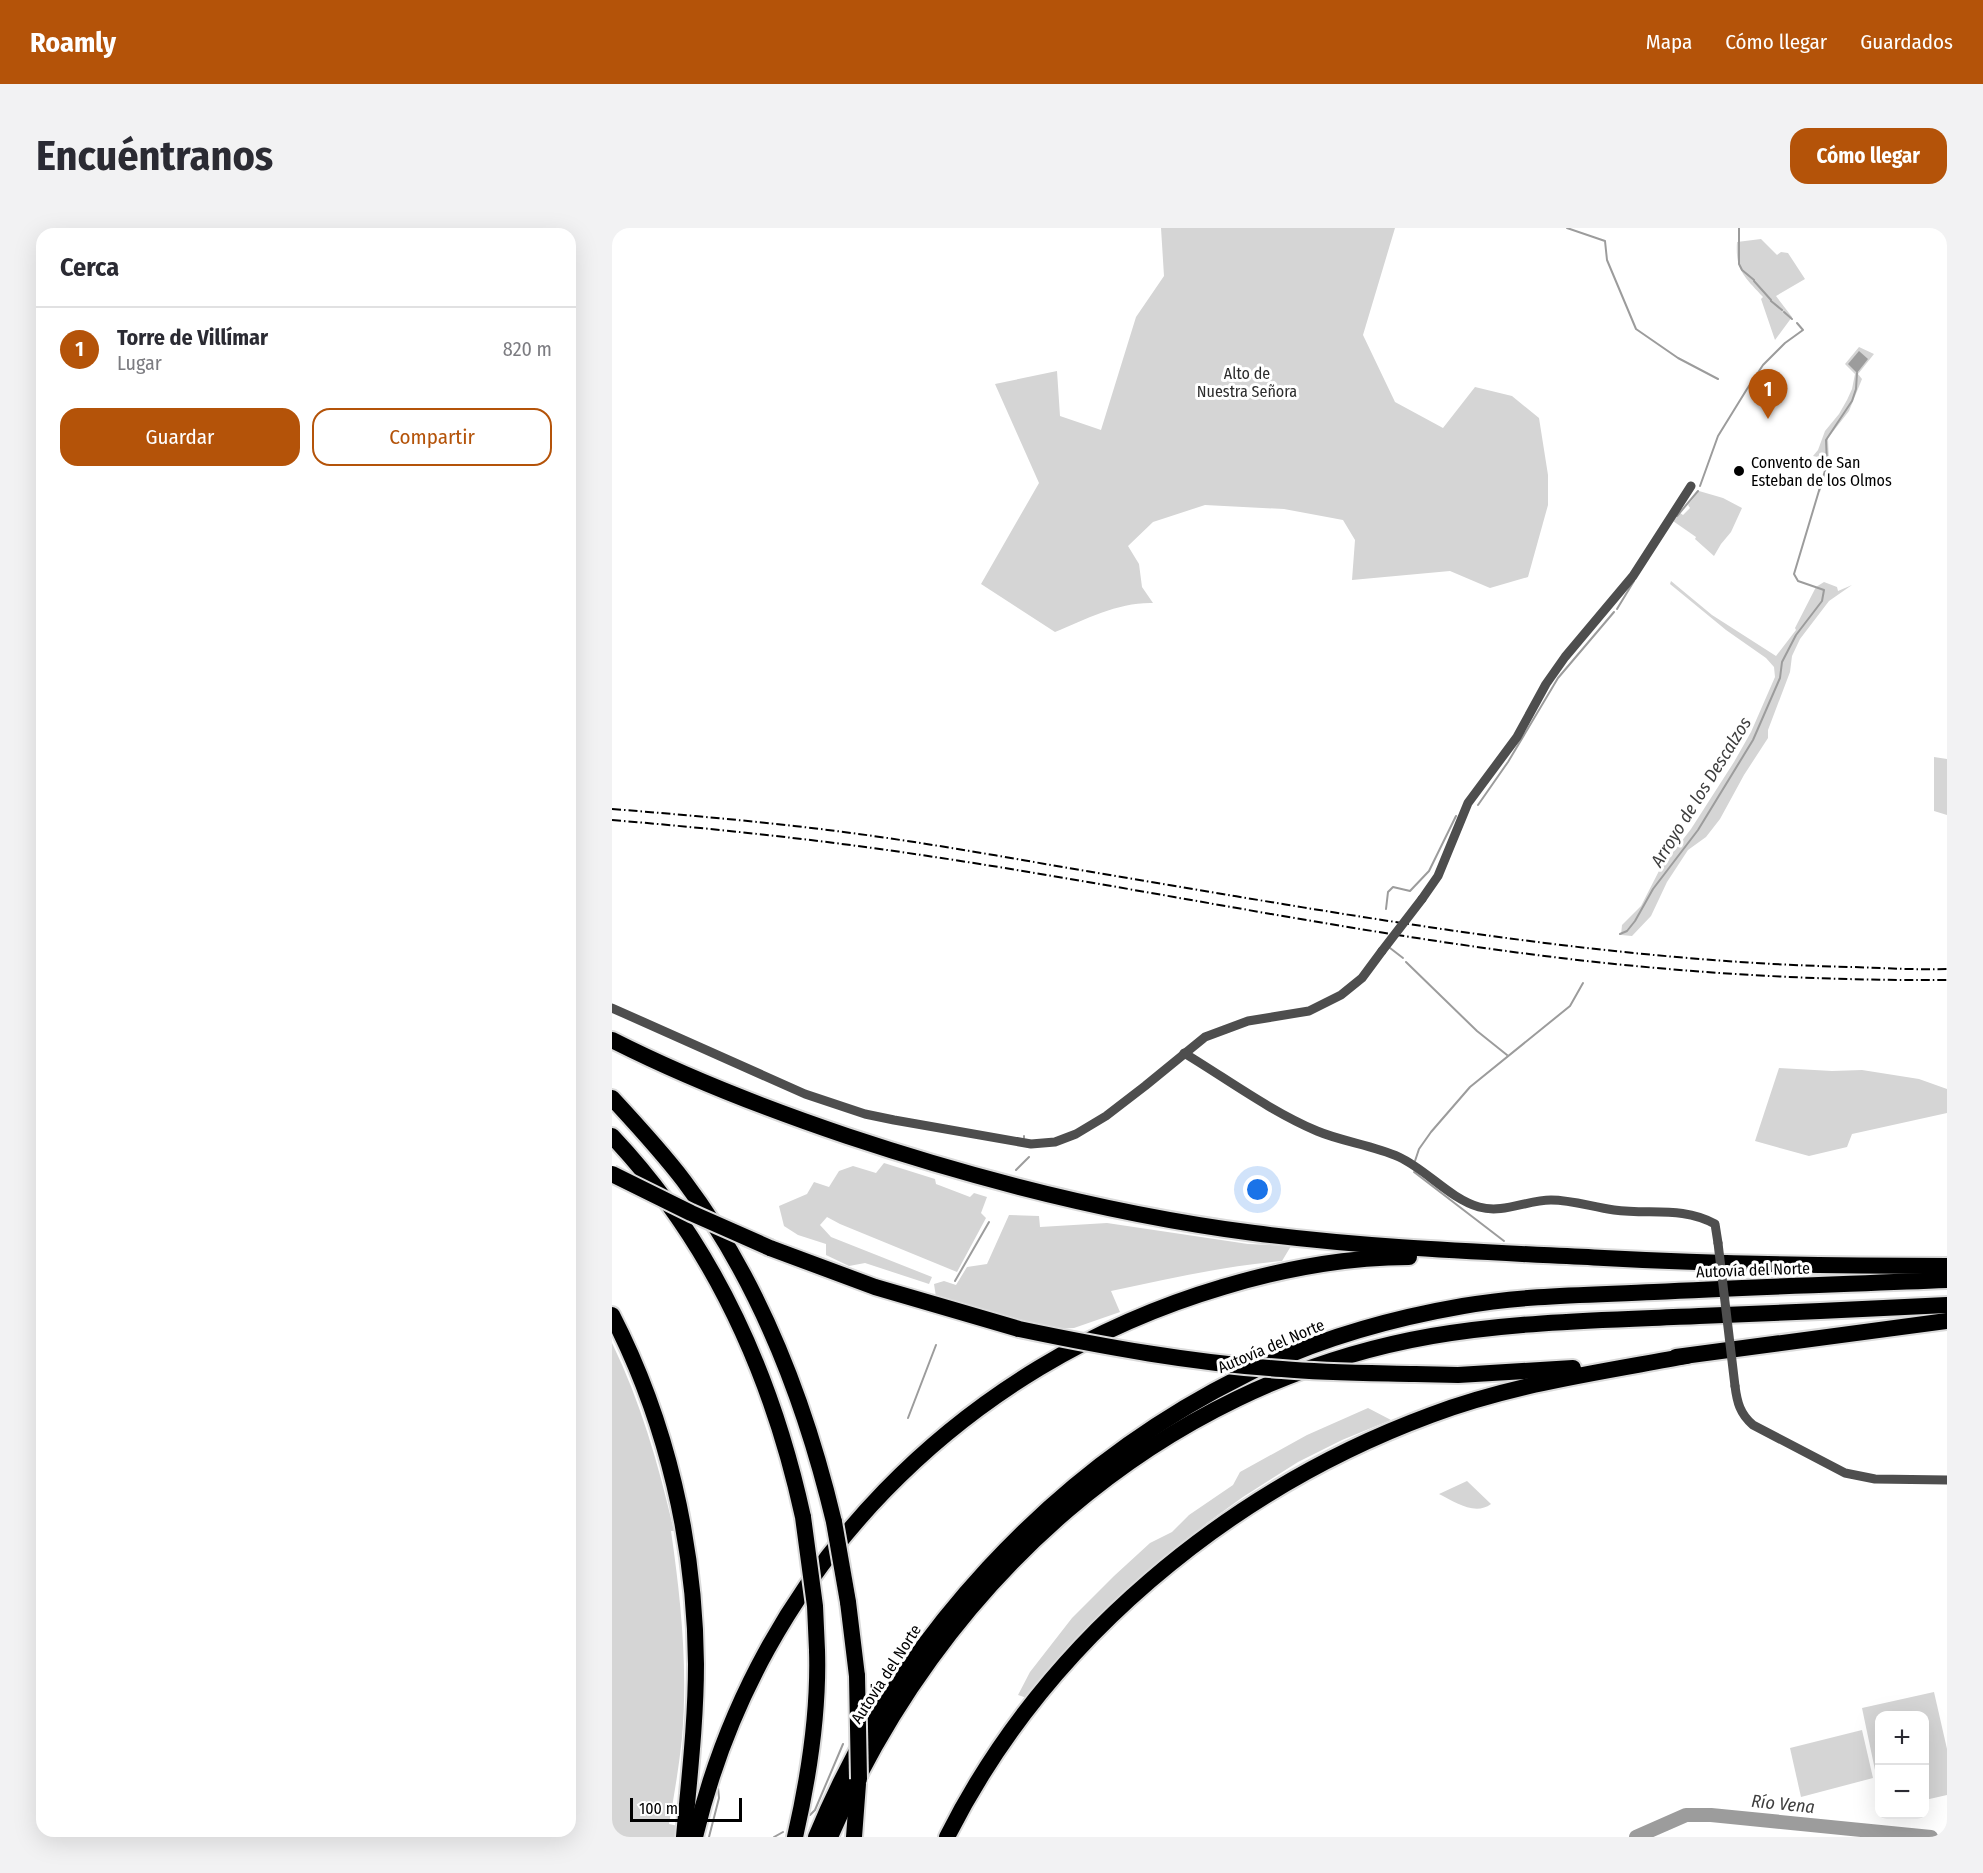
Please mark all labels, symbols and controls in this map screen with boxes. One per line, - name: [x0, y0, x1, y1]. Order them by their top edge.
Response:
- text: Roamly: [30, 26, 116, 59]
- text: Mapa: [1646, 29, 1692, 55]
- text: Cómo llegar: [1725, 29, 1827, 55]
- text: Guardados: [1860, 29, 1953, 55]
- button: Cómo llegar: [1790, 128, 1947, 184]
- text: Encuéntranos: [36, 131, 273, 181]
- text: Cerca: [60, 252, 119, 283]
- text: Torre de Villímar: [117, 324, 268, 351]
- text: 1: [75, 337, 84, 361]
- text: 820 m: [503, 337, 552, 361]
- text: Lugar: [117, 351, 162, 375]
- park label: Alto de Nuestra Señora: [1197, 364, 1297, 401]
- pin: 1: [1748, 370, 1788, 419]
- button: Guardar: [60, 408, 300, 466]
- button: Compartir: [312, 408, 552, 466]
- place label: Convento de San Esteban de los Olmos: [1751, 453, 1892, 490]
- marker: Convento de San Esteban de los Olmos: [1732, 464, 1746, 478]
- water label: Arroyo de los Descalzos: [1645, 713, 1756, 872]
- your location: [1243, 1175, 1272, 1204]
- street label: Autovía del Norte: [1696, 1259, 1810, 1281]
- street label: Autovía del Norte: [1215, 1315, 1327, 1377]
- street label: Autovía del Norte: [847, 1621, 925, 1727]
- map controls: [1875, 1711, 1929, 1819]
- button: +: [1875, 1711, 1929, 1765]
- button: −: [1875, 1765, 1929, 1819]
- water label: Río Vena: [1750, 1790, 1816, 1818]
- scale bar: [630, 1795, 742, 1822]
- text: 100 m: [639, 1799, 678, 1818]

